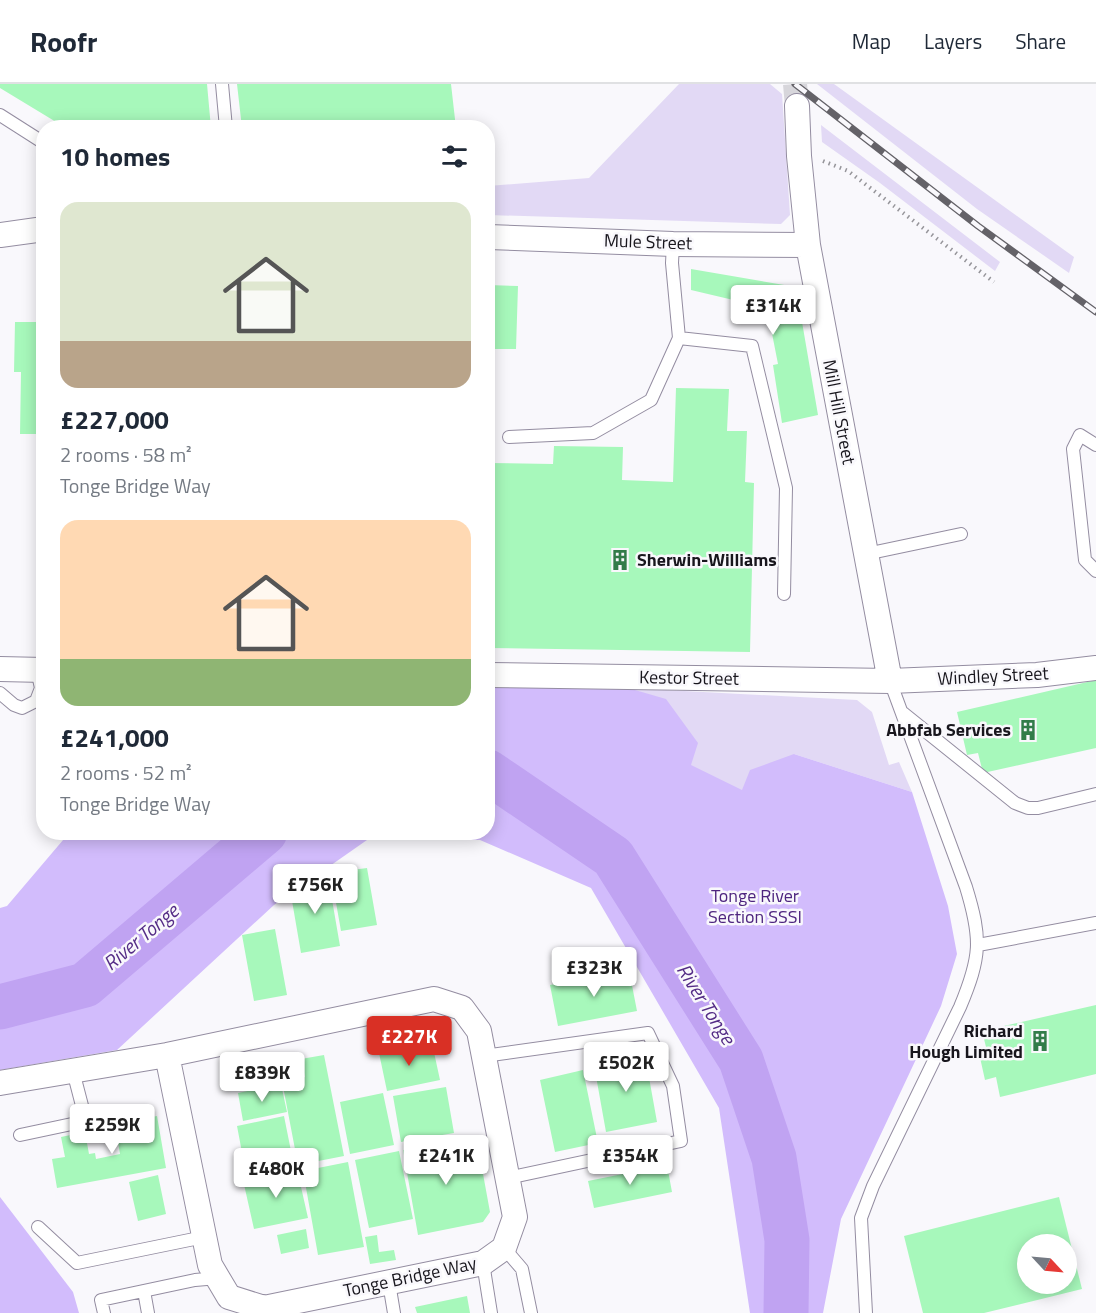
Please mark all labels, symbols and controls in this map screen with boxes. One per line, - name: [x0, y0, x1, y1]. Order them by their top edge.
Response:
- text: Roofr: [30, 20, 97, 63]
- text: Map: [852, 25, 891, 57]
- text: Layers: [924, 25, 982, 57]
- text: Share: [1015, 25, 1066, 57]
- text: 10 homes: [60, 137, 170, 176]
- icon: filters: [438, 140, 471, 173]
- street label: Mule Street: [603, 226, 693, 257]
- icon: home: [212, 241, 320, 349]
- pin: £314K: [731, 285, 815, 336]
- text: £314K: [745, 289, 801, 320]
- street label: Mill Hill Street: [816, 357, 863, 467]
- text: £227,000: [60, 400, 169, 439]
- text: 2 rooms · 58 m²: [60, 439, 192, 470]
- text: Tonge Bridge Way: [60, 470, 211, 501]
- place label: Sherwin-Williams: [637, 546, 777, 573]
- building icon: Sherwin-Williams: [608, 548, 632, 572]
- icon: home: [212, 559, 320, 667]
- street label: Windley Street: [937, 659, 1050, 692]
- street label: Kestor Street: [639, 663, 740, 692]
- place label: Abbfab Services: [886, 716, 1011, 743]
- text: £241,000: [60, 718, 169, 757]
- building icon: Abbfab Services: [1016, 718, 1040, 742]
- text: 2 rooms · 52 m²: [60, 757, 192, 788]
- text: Tonge Bridge Way: [60, 788, 211, 819]
- pin: £756K: [273, 864, 357, 915]
- text: £756K: [287, 868, 343, 899]
- park label: Tonge River Section SSSI: [708, 882, 802, 930]
- water label: River Tonge: [96, 895, 187, 978]
- pin: £323K: [552, 947, 636, 998]
- text: £323K: [566, 951, 622, 982]
- water label: River Tonge: [669, 957, 744, 1052]
- pin: £227K: [367, 1016, 451, 1067]
- place label: Richard Hough Limited: [909, 1017, 1023, 1065]
- text: £227K: [381, 1020, 437, 1051]
- building icon: Richard Hough Limited: [1028, 1029, 1052, 1053]
- pin: £502K: [584, 1042, 668, 1093]
- text: £502K: [598, 1046, 654, 1077]
- pin: £839K: [220, 1052, 304, 1103]
- text: £839K: [234, 1056, 290, 1087]
- pin: £259K: [70, 1104, 154, 1155]
- text: £259K: [84, 1108, 140, 1139]
- pin: £241K: [404, 1135, 488, 1186]
- pin: £354K: [588, 1135, 672, 1186]
- text: £241K: [418, 1139, 474, 1170]
- text: £354K: [602, 1139, 658, 1170]
- pin: £480K: [234, 1148, 318, 1199]
- text: £480K: [248, 1152, 304, 1183]
- north arrow: [1017, 1234, 1077, 1294]
- map controls: [1017, 1234, 1077, 1294]
- street label: Tonge Bridge Way: [341, 1249, 479, 1304]

